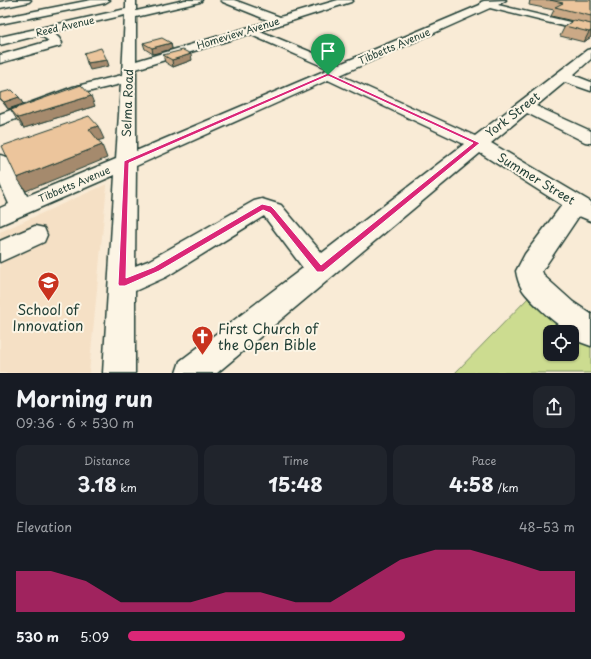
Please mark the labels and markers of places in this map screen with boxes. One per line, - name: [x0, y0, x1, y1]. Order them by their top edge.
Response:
- pin: [311, 34, 345, 75]
- school or university icon: School of Innovation: [35, 269, 61, 302]
- place label: School of Innovation: [13, 299, 83, 336]
- place label: First Church of the Open Bible: [218, 318, 319, 355]
- church icon: First Church of the Open Bible: [189, 324, 215, 357]

